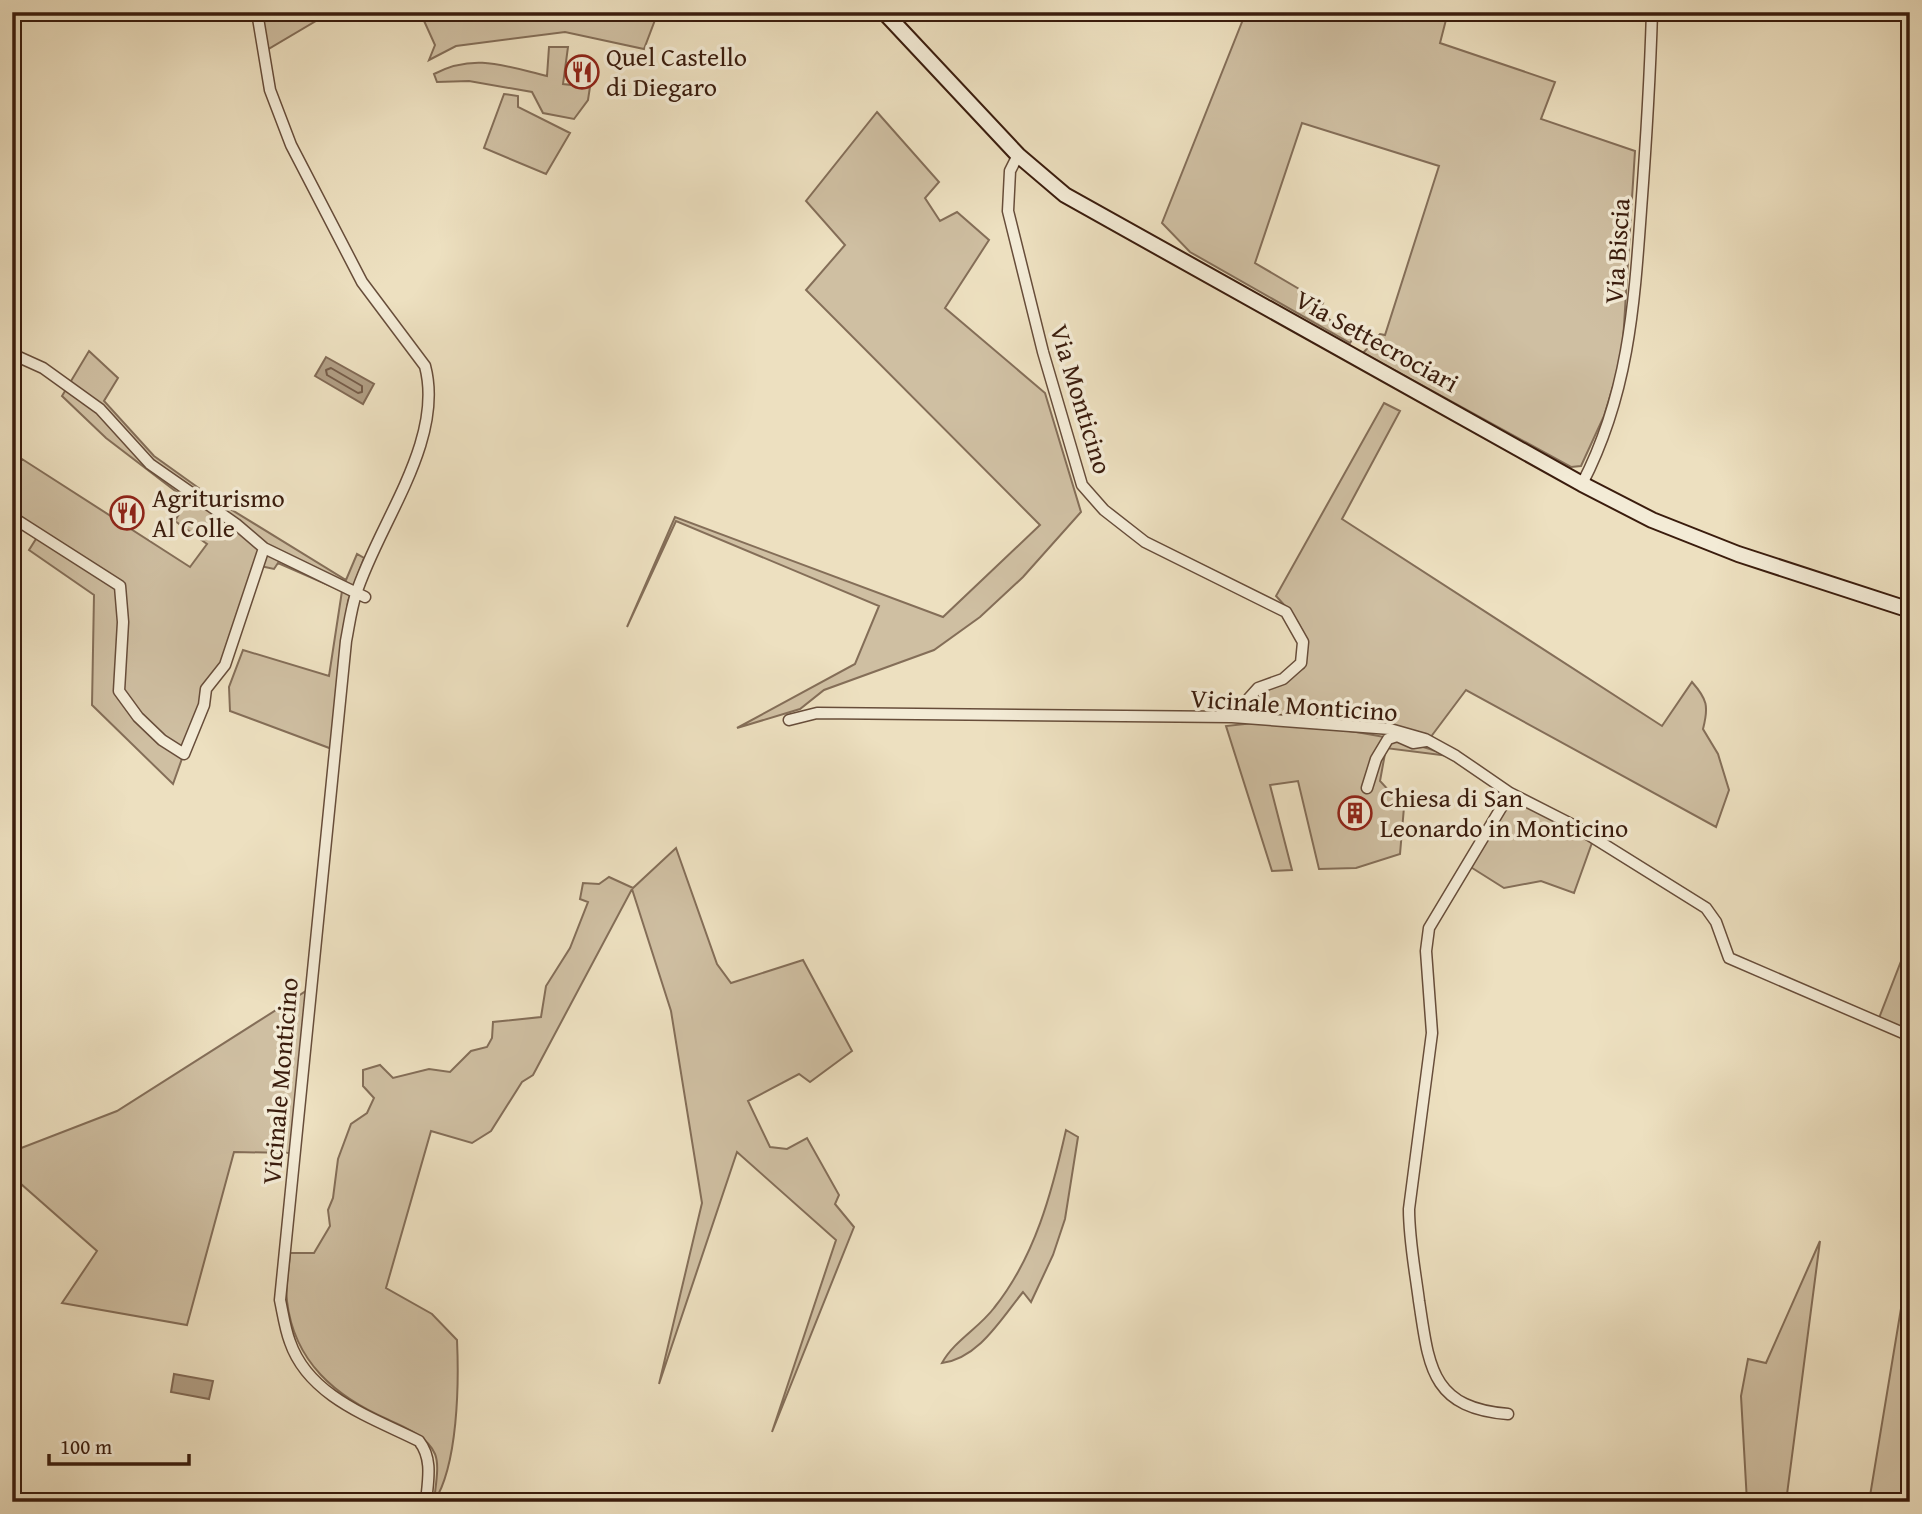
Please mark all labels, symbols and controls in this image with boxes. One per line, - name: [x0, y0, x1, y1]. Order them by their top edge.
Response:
- place label: Quel Castello di Diegaro: [606, 37, 747, 106]
- restaurant icon: Quel Castello di Diegaro: [563, 53, 601, 91]
- street label: Via Biscia: [1593, 196, 1640, 305]
- street label: Via Settecrociari: [1288, 279, 1466, 402]
- street label: Via Monticino: [1040, 319, 1123, 479]
- place label: Agriturismo Al Colle: [152, 478, 285, 547]
- restaurant icon: Agriturismo Al Colle: [108, 494, 146, 532]
- street label: Vicinale Monticino: [1189, 678, 1399, 731]
- place label: Chiesa di San Leonardo in Monticino: [1380, 778, 1628, 847]
- building icon: Chiesa di San Leonardo in Monticino: [1336, 794, 1374, 832]
- street label: Vicinale Monticino: [251, 976, 308, 1186]
- scale bar: [49, 1423, 189, 1467]
- text: 100 m: [60, 1431, 112, 1462]

